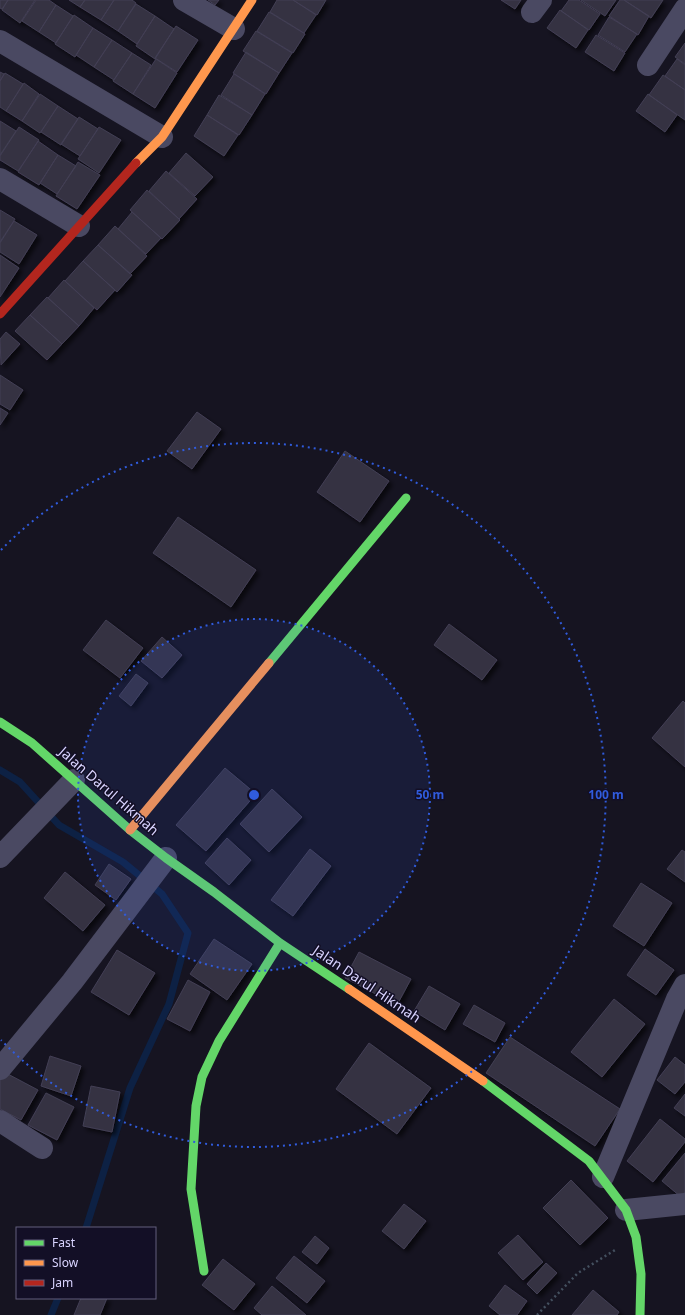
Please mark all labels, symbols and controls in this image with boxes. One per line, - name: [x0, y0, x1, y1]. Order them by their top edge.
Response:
- street label: Jalan Darul Hikmah: [54, 741, 163, 839]
- text: 50 m: [416, 786, 444, 803]
- text: 100 m: [588, 786, 624, 803]
- centre of rings: [247, 788, 261, 802]
- street label: Jalan Darul Hikmah: [308, 939, 425, 1027]
- legend: [16, 1227, 156, 1299]
- text: Fast: [52, 1234, 76, 1251]
- text: Slow: [52, 1254, 79, 1271]
- text: Jam: [51, 1274, 73, 1291]

